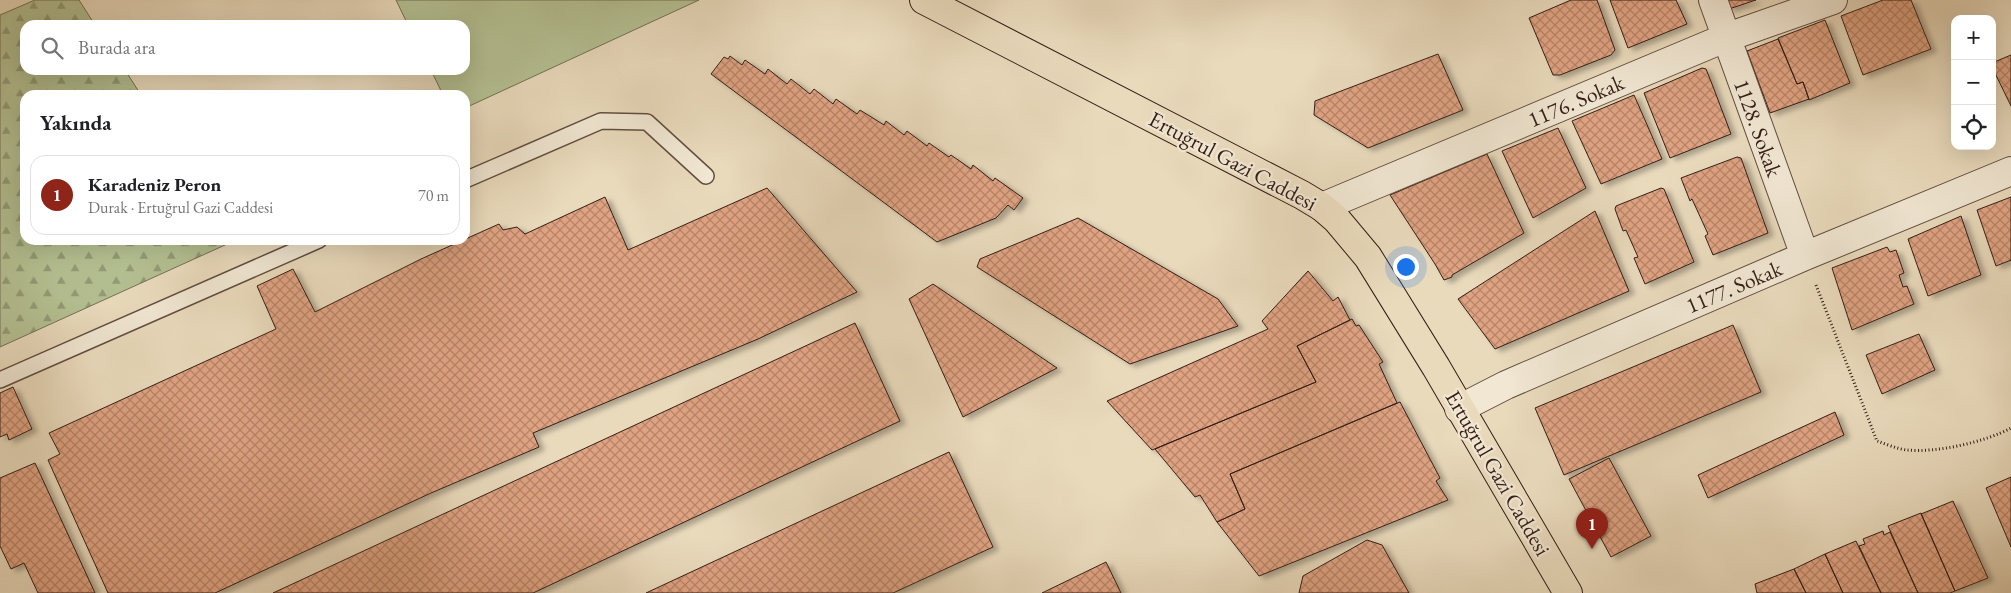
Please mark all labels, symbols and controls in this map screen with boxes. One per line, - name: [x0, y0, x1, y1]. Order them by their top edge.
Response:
- map controls: [1951, 15, 1996, 150]
- button: +: [1951, 15, 1996, 60]
- search box: [20, 20, 470, 75]
- icon: search: [38, 34, 66, 62]
- text: Burada ara: [78, 35, 156, 60]
- button: −: [1951, 60, 1996, 105]
- street label: 1176. Sokak: [1523, 67, 1629, 134]
- street label: 1128. Sokak: [1727, 75, 1789, 181]
- street label: Ertuğrul Gazi Caddesi: [1144, 104, 1322, 218]
- button: locate: [1951, 105, 1996, 150]
- text: Yakında: [40, 109, 111, 136]
- text: Karadeniz Peron: [88, 172, 221, 197]
- text: 1: [53, 185, 61, 206]
- text: 70 m: [418, 185, 449, 206]
- text: Durak · Ertuğrul Gazi Caddesi: [88, 197, 273, 218]
- street label: 1177. Sokak: [1681, 253, 1787, 320]
- your location: [1393, 254, 1419, 280]
- street label: Ertuğrul Gazi Caddesi: [1439, 385, 1557, 561]
- pin: 1: [1576, 508, 1608, 549]

